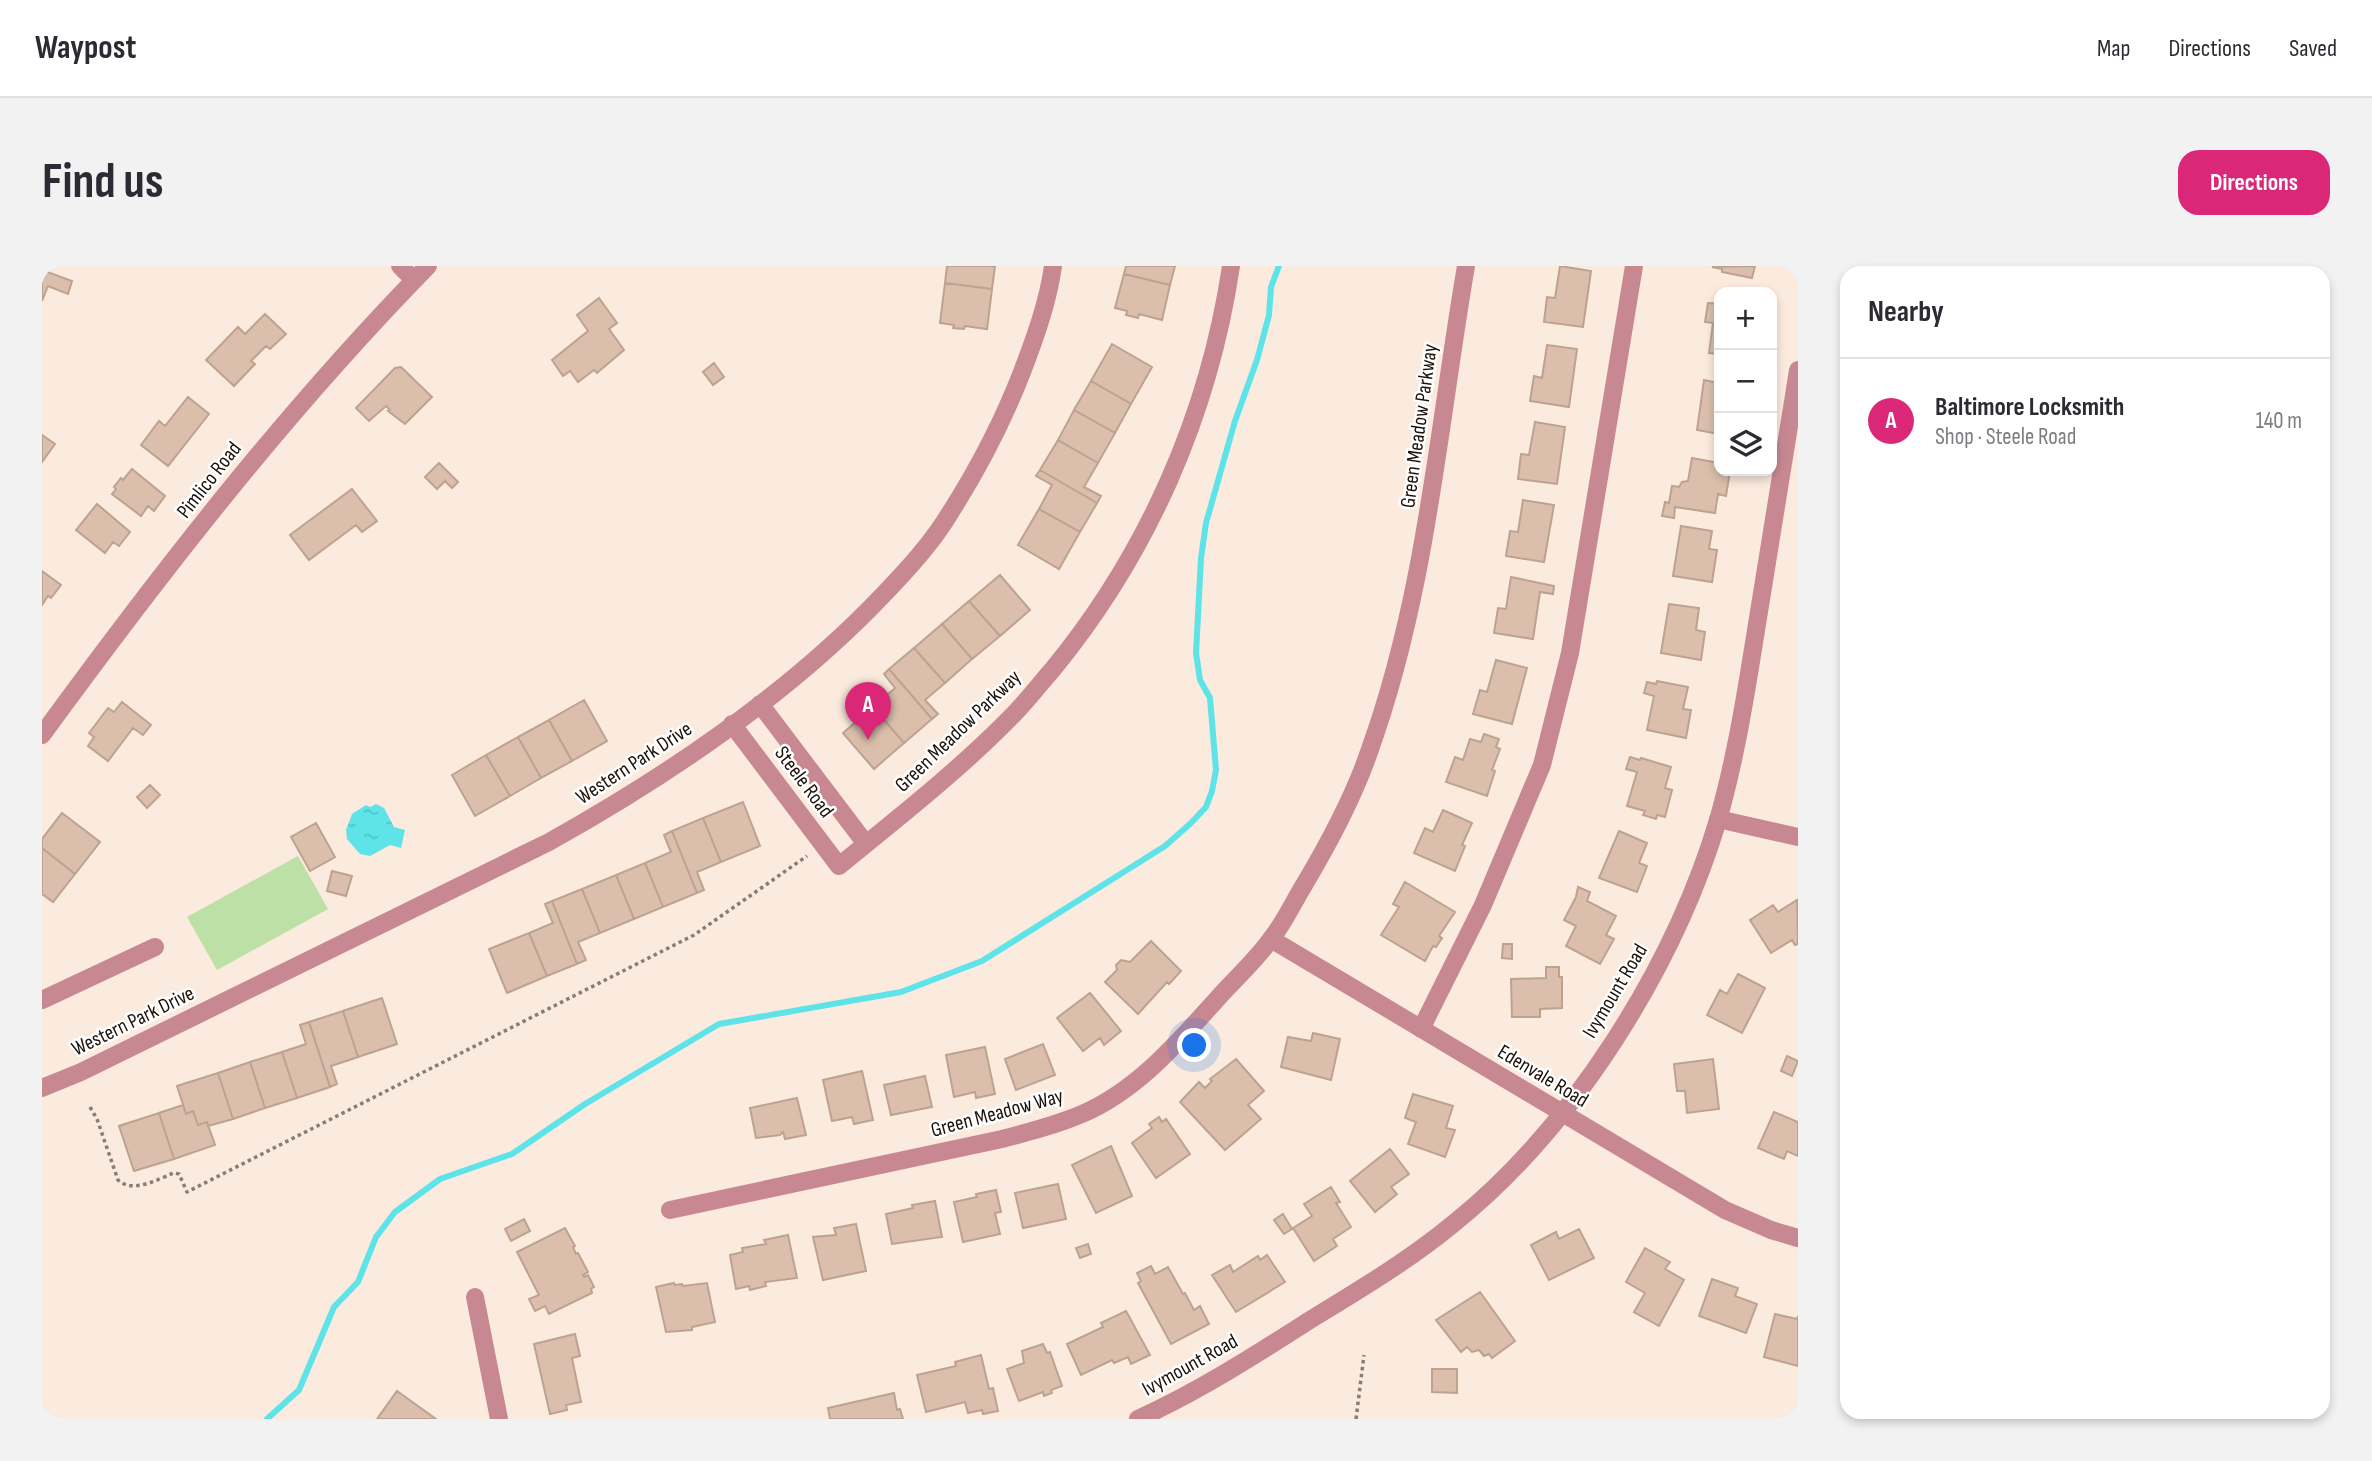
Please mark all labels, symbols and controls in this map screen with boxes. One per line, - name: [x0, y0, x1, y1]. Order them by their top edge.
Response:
- text: Waypost: [35, 28, 136, 68]
- text: Map: [2097, 34, 2130, 63]
- text: Directions: [2168, 34, 2251, 63]
- text: Saved: [2289, 34, 2337, 63]
- button: Directions: [2178, 150, 2330, 215]
- text: Find us: [42, 153, 164, 212]
- map controls: [1714, 287, 1777, 476]
- button: +: [1714, 287, 1777, 350]
- text: Nearby: [1868, 294, 1944, 330]
- street label: Green Meadow Parkway: [1395, 342, 1443, 510]
- button: −: [1714, 350, 1777, 413]
- text: Baltimore Locksmith: [1935, 392, 2124, 423]
- text: A: [1886, 407, 1896, 435]
- text: 140 m: [2256, 407, 2302, 435]
- button: layers: [1714, 413, 1777, 476]
- text: Shop · Steele Road: [1935, 423, 2076, 451]
- street label: Pimlico Road: [171, 437, 247, 523]
- street label: Green Meadow Parkway: [890, 665, 1026, 797]
- pin: A: [845, 682, 891, 740]
- street label: Western Park Drive: [571, 716, 697, 810]
- street label: Steele Road: [769, 741, 839, 823]
- street label: Ivymount Road: [1577, 939, 1653, 1043]
- street label: Western Park Drive: [68, 981, 198, 1061]
- your location: [1177, 1028, 1211, 1062]
- street label: Edenvale Road: [1493, 1039, 1593, 1113]
- street label: Green Meadow Way: [928, 1083, 1066, 1143]
- street label: Ivymount Road: [1138, 1329, 1242, 1401]

